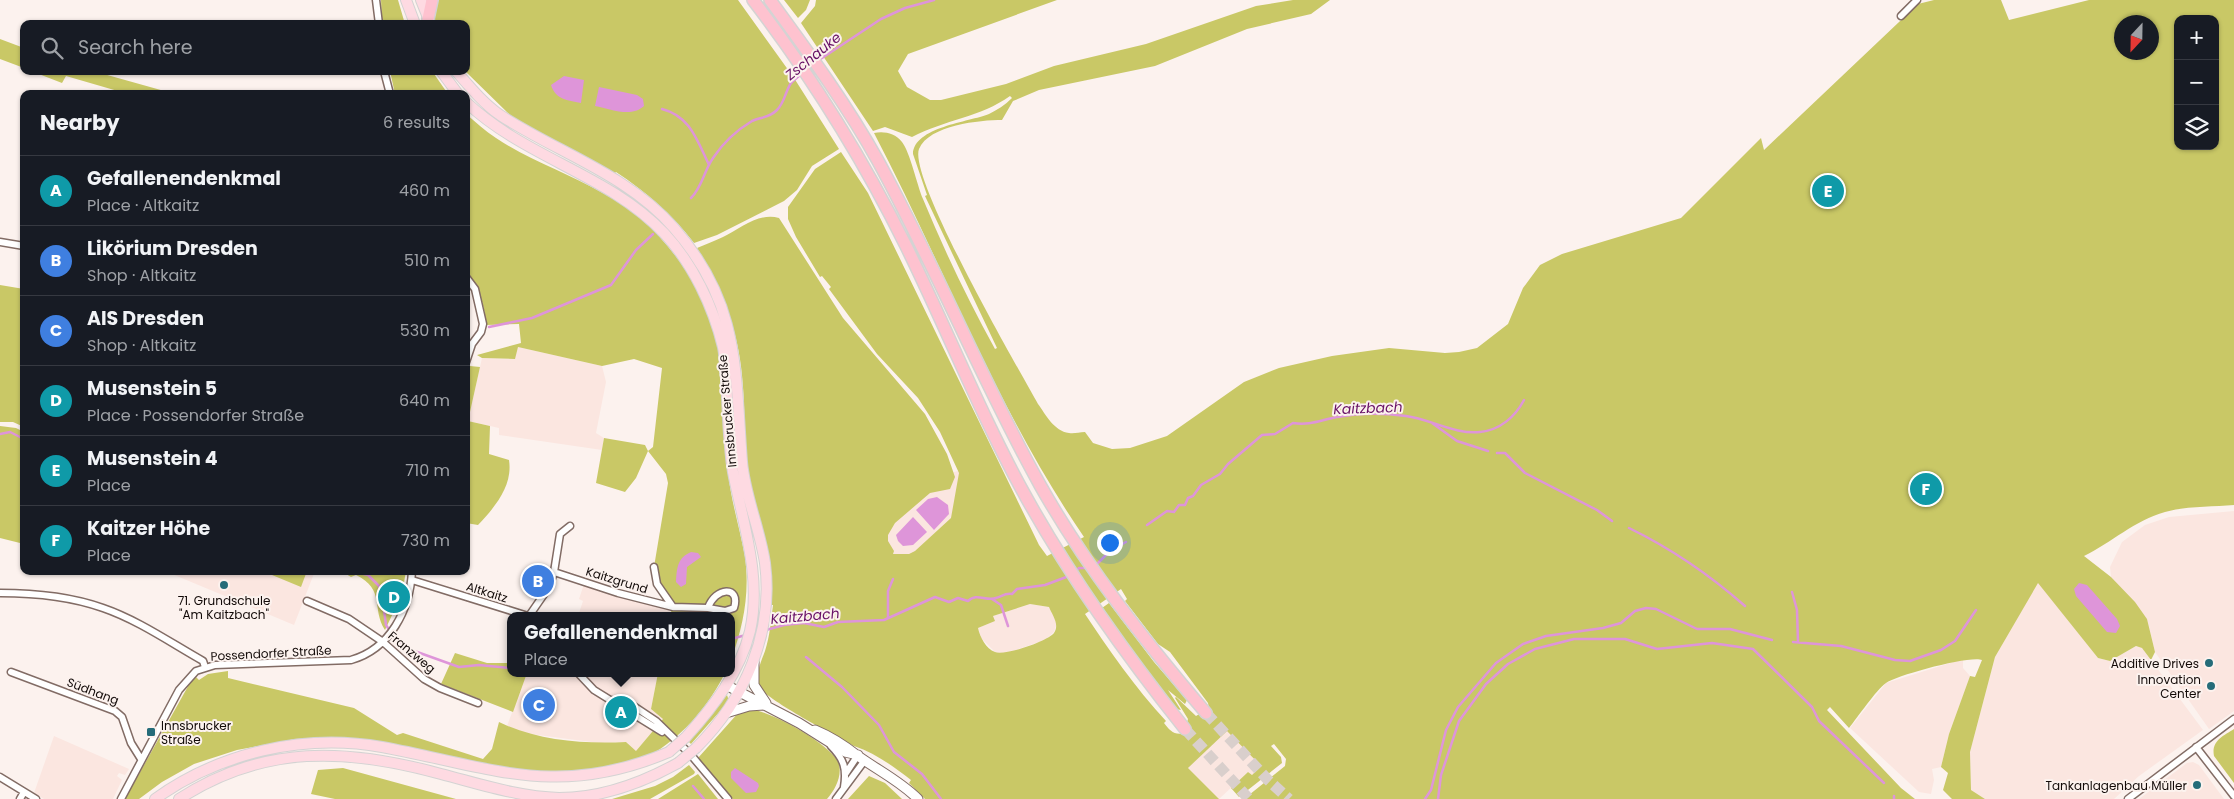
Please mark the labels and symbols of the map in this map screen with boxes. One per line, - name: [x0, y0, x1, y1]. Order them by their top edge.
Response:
- north arrow: [2114, 15, 2159, 60]
- water label: Zschauke: [780, 27, 845, 85]
- pin: E: [1812, 172, 1844, 210]
- street label: Innsbrucker Straße: [714, 354, 740, 468]
- water label: Kaitzbach: [1333, 397, 1403, 419]
- pin: F: [1910, 470, 1942, 508]
- your location: [1097, 530, 1123, 556]
- pin: B: [522, 562, 554, 600]
- street label: Kaitzgrund: [584, 562, 650, 598]
- pin: D: [378, 578, 410, 616]
- street label: Altkaitz: [464, 578, 510, 606]
- marker: 71. Grundschule "Am Kaitzbach": [218, 579, 230, 591]
- place label: 71. Grundschule "Am Kaitzbach": [178, 592, 270, 623]
- water label: Kaitzbach: [770, 603, 840, 629]
- street label: Franzweg: [385, 627, 439, 677]
- street label: Possendorfer Straße: [210, 641, 332, 665]
- place label: Additive Drives: [2111, 655, 2199, 672]
- marker: Additive Drives: [2203, 657, 2215, 669]
- place label: Innovation Center: [2137, 671, 2202, 702]
- street label: Südhang: [65, 673, 121, 709]
- marker: Innovation Center: [2205, 680, 2217, 692]
- pin: C: [523, 686, 555, 724]
- pin: A: [605, 693, 637, 731]
- place label: Innsbrucker Straße: [161, 717, 232, 748]
- marker: Innsbrucker Straße: [145, 726, 157, 738]
- place label: Tankanlagenbau Müller: [2046, 777, 2188, 794]
- marker: Tankanlagenbau Müller: [2191, 779, 2203, 791]

